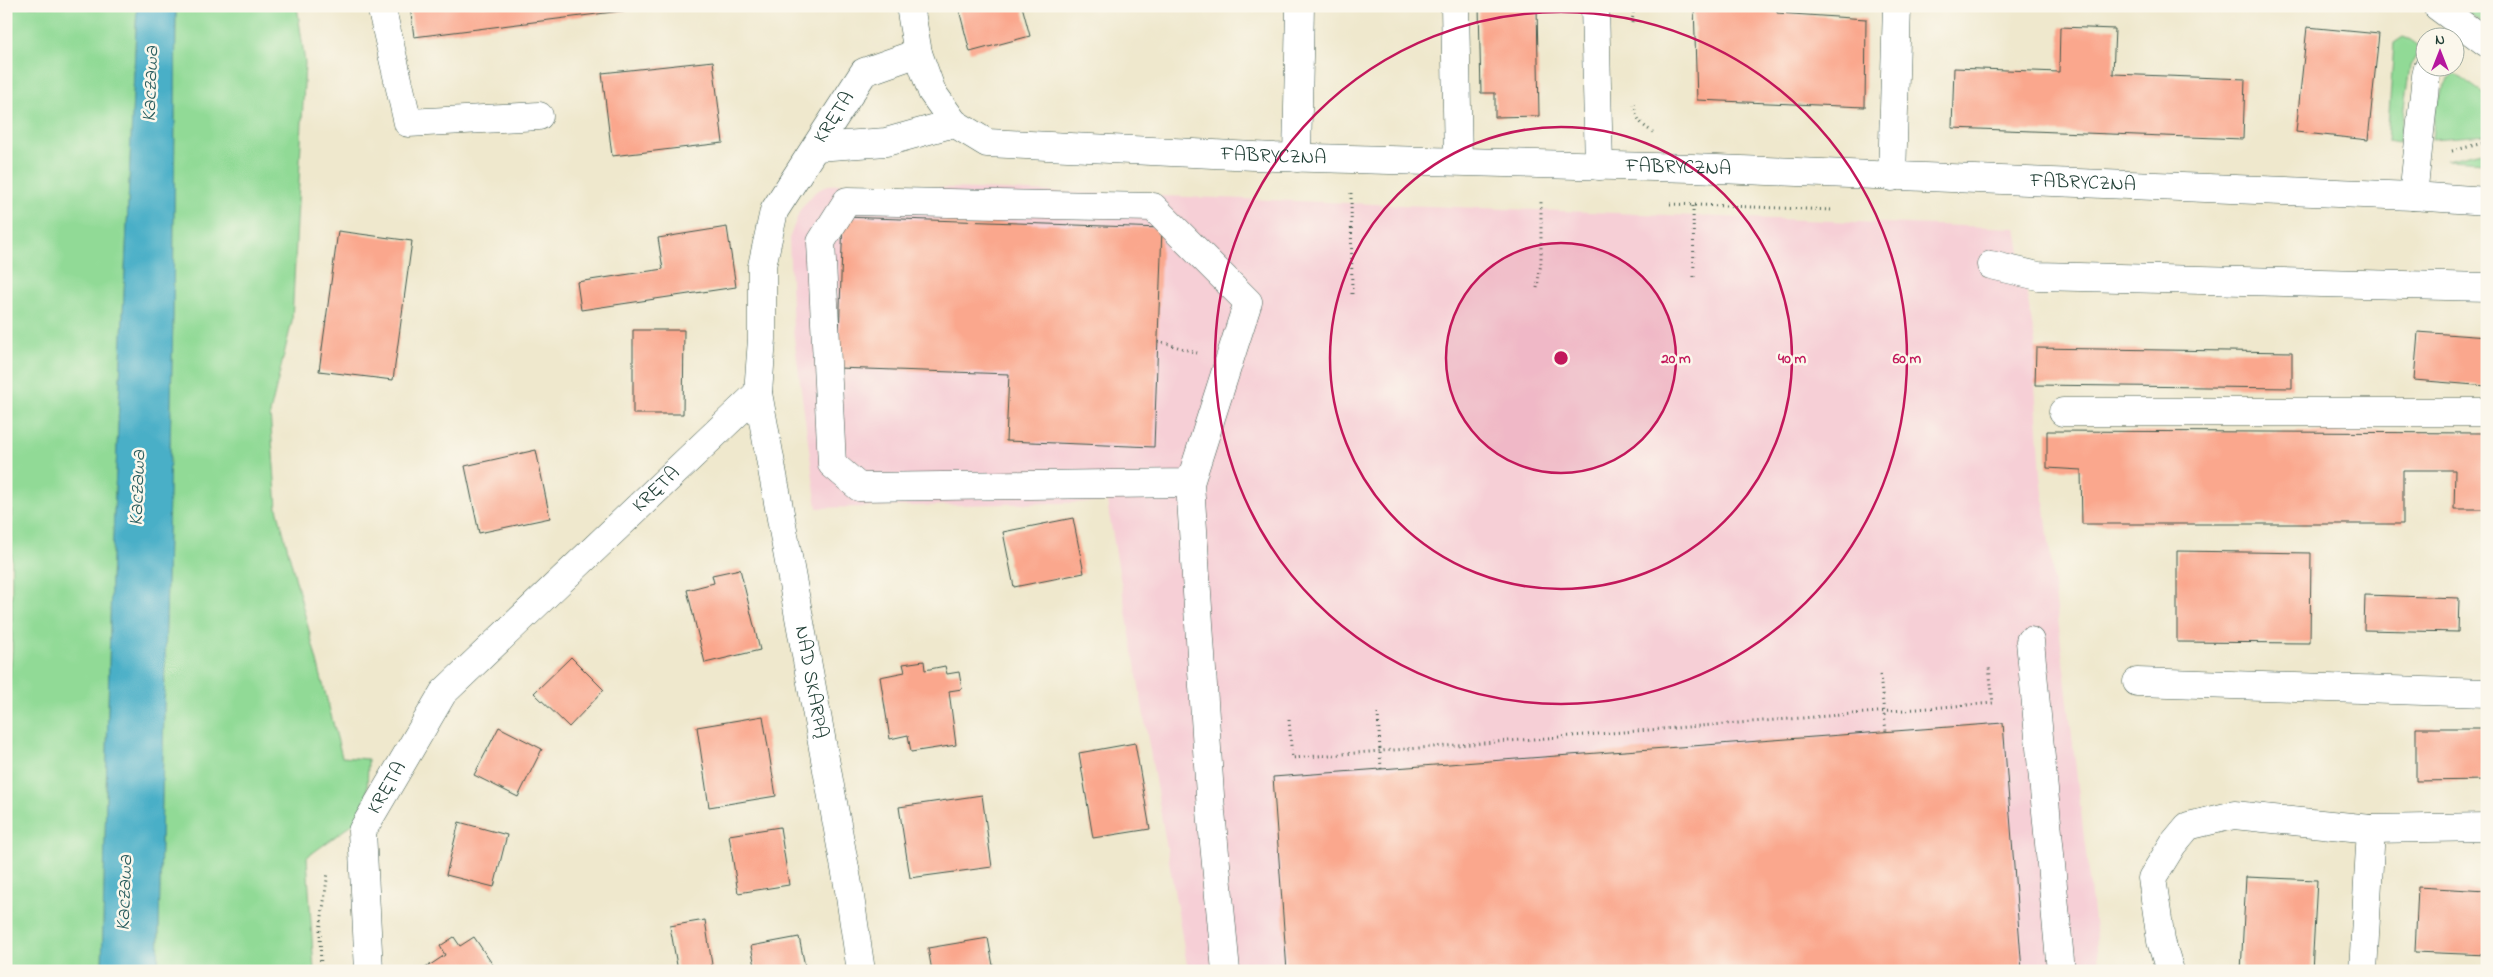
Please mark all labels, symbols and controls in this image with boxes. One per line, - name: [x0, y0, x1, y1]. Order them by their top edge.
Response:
- north arrow: [2416, 28, 2466, 78]
- text: N: [2435, 30, 2445, 51]
- water label: Kaczawa: [135, 45, 167, 123]
- street label: KRĘTA: [807, 86, 862, 149]
- street label: FABRYCZNA: [1219, 140, 1327, 173]
- street label: FABRYCZNA: [1624, 152, 1732, 184]
- street label: FABRYCZNA: [2029, 167, 2137, 200]
- text: 20 m: [1660, 348, 1691, 370]
- text: 40 m: [1777, 348, 1806, 370]
- text: 60 m: [1892, 348, 1922, 370]
- centre of rings: [1552, 349, 1570, 367]
- water label: Kaczawa: [122, 449, 154, 527]
- street label: KRĘTA: [626, 460, 687, 520]
- street label: NAD SKARPĄ: [786, 623, 835, 741]
- street label: KRĘTA: [360, 756, 414, 820]
- water label: Kaczawa: [109, 854, 141, 932]

